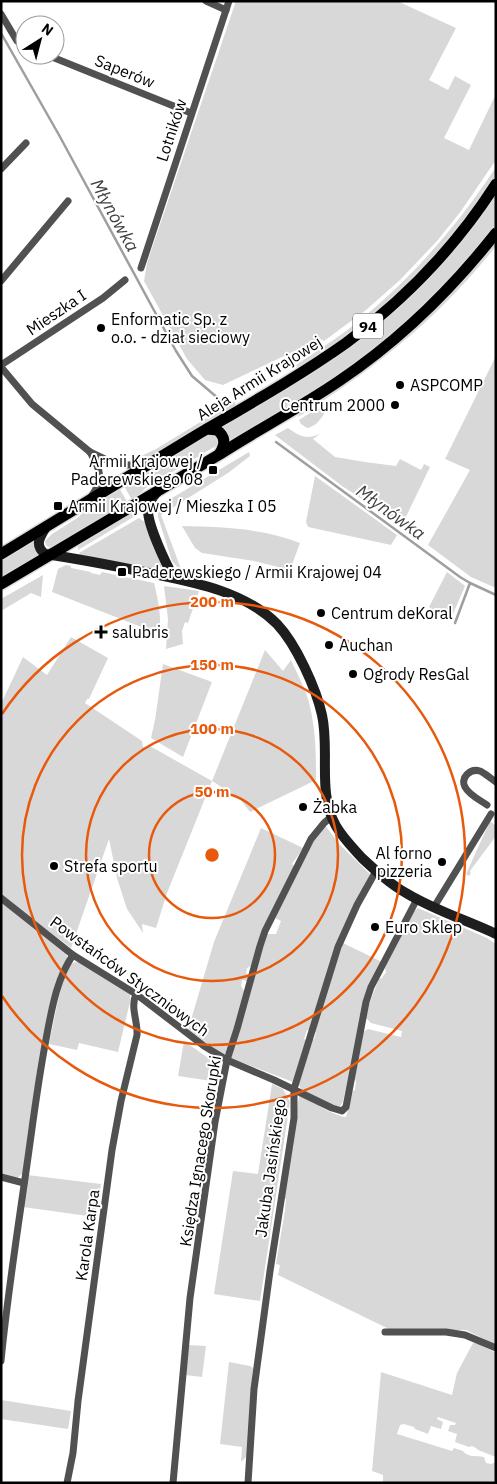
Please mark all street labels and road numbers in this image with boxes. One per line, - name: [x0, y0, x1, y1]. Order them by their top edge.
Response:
- street label: Saperów: [92, 50, 158, 92]
- street label: Lotników: [151, 96, 191, 164]
- street label: Mieszka I: [22, 285, 90, 339]
- road number: 94: [353, 314, 383, 338]
- street label: Aleja Armii Krajowej: [193, 331, 325, 425]
- street label: Powstańców Styczniowych: [46, 912, 214, 1040]
- street label: Księdza Ignacego Skorupki: [175, 1054, 225, 1248]
- street label: Jakuba Jasińskiego: [250, 1097, 290, 1239]
- street label: Karola Karpa: [71, 1188, 103, 1282]

